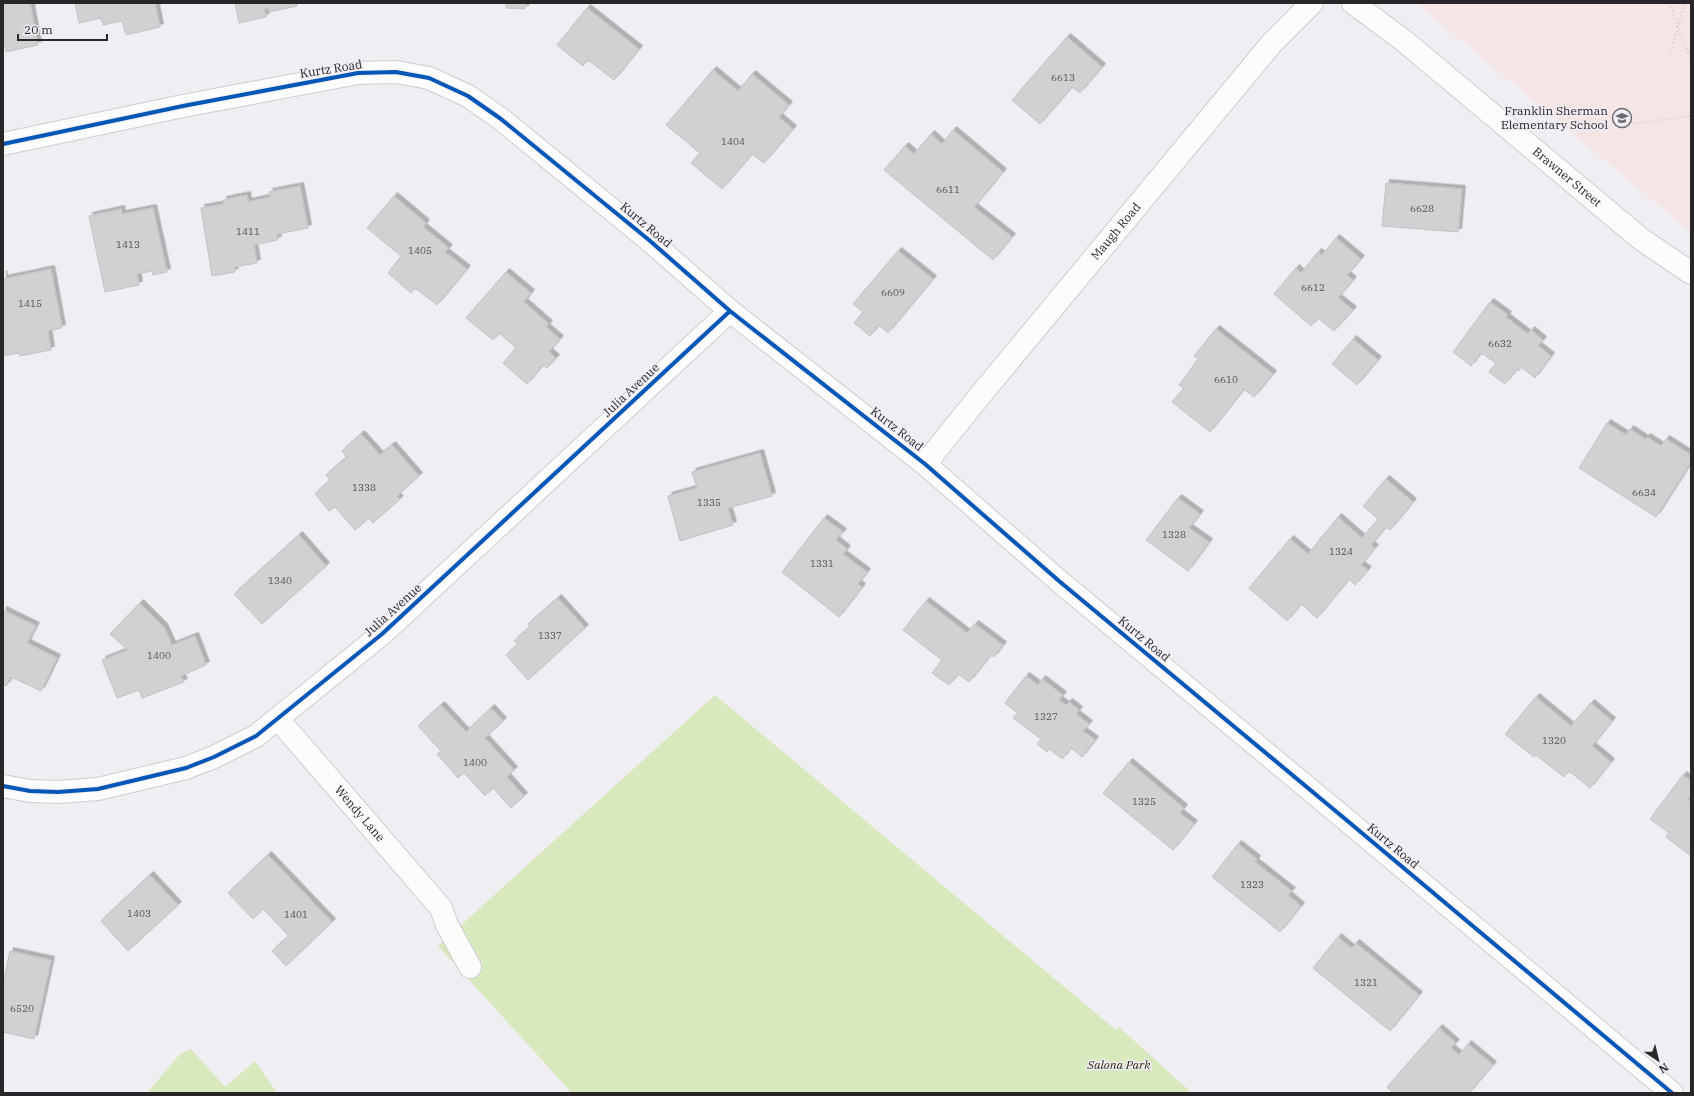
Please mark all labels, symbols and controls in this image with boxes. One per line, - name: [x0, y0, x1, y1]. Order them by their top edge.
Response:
- scale bar: [18, 16, 107, 42]
- text: 20 m: [24, 22, 53, 37]
- street label: Kurtz Road: [299, 56, 363, 81]
- house number: 6613: [1051, 71, 1075, 84]
- place label: Franklin Sherman Elementary School: [1501, 103, 1608, 132]
- school or university icon: Franklin Sherman Elementary School: [1611, 107, 1633, 129]
- house number: 1404: [721, 135, 745, 148]
- street label: Brawner Street: [1530, 144, 1605, 210]
- house number: 6611: [936, 183, 960, 196]
- street label: Kurtz Road: [617, 199, 675, 251]
- street label: Maugh Road: [1088, 199, 1144, 263]
- house number: 6628: [1410, 202, 1434, 215]
- house number: 1411: [236, 225, 260, 238]
- house number: 1413: [116, 238, 140, 251]
- house number: 1405: [408, 244, 432, 257]
- house number: 6612: [1301, 281, 1325, 294]
- house number: 6609: [881, 286, 905, 299]
- house number: 1415: [18, 297, 42, 310]
- house number: 6632: [1488, 337, 1512, 350]
- street label: Julia Avenue: [599, 360, 662, 420]
- house number: 6610: [1214, 373, 1238, 386]
- street label: Kurtz Road: [868, 403, 927, 454]
- house number: 1338: [352, 481, 376, 494]
- house number: 6634: [1632, 486, 1656, 499]
- house number: 1335: [697, 496, 721, 509]
- house number: 1328: [1162, 528, 1186, 541]
- house number: 1324: [1329, 545, 1353, 558]
- house number: 1331: [810, 557, 834, 570]
- house number: 1340: [268, 574, 292, 587]
- street label: Julia Avenue: [361, 580, 424, 639]
- street label: Kurtz Road: [1115, 613, 1173, 665]
- house number: 1337: [538, 629, 562, 642]
- house number: 1400: [147, 649, 171, 662]
- house number: 1327: [1034, 710, 1058, 723]
- house number: 1320: [1542, 734, 1566, 747]
- house number: 1400: [463, 756, 487, 769]
- street label: Wendy Lane: [332, 782, 388, 845]
- house number: 1325: [1132, 795, 1156, 808]
- street label: Kurtz Road: [1364, 820, 1422, 872]
- house number: 1323: [1240, 878, 1264, 891]
- house number: 1403: [127, 907, 151, 920]
- house number: 1401: [284, 908, 308, 921]
- house number: 1321: [1354, 976, 1378, 989]
- house number: 6520: [10, 1002, 34, 1015]
- north arrow: [1638, 1040, 1678, 1080]
- park label: Salona Park: [1086, 1057, 1151, 1072]
- text: N: [1656, 1060, 1671, 1077]

